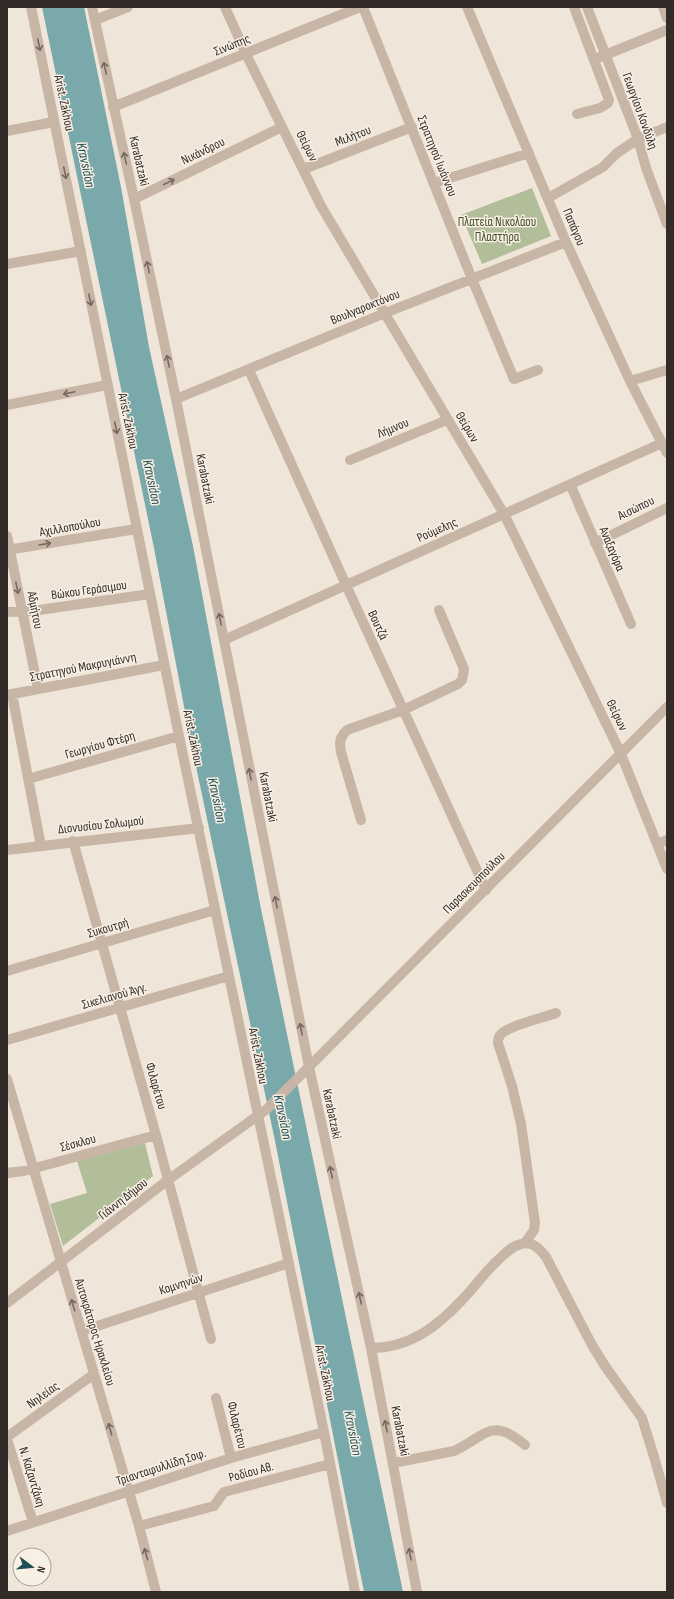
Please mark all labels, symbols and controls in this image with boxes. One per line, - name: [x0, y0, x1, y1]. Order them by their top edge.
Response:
- street label: Σινώπης: [211, 30, 253, 60]
- one-way arrow: [35, 38, 43, 51]
- one-way arrow: [101, 62, 109, 75]
- street label: Γεωργίου Κονδύλη: [619, 70, 661, 152]
- street label: Arist. Zakhou: [50, 73, 78, 132]
- street label: Στρατηγού Ιωάννου: [413, 113, 461, 199]
- street label: Μιλήτου: [333, 122, 373, 150]
- street label: Θείρων: [292, 128, 322, 164]
- street label: Karabatzaki: [125, 134, 153, 188]
- street label: Νικάνδρου: [178, 134, 228, 168]
- water label: Kravsidon: [73, 141, 99, 189]
- one-way arrow: [121, 152, 128, 165]
- one-way arrow: [61, 166, 69, 179]
- one-way arrow: [163, 178, 175, 185]
- street label: Παπάγου: [559, 206, 589, 248]
- park label: Πλατεία Νικολάου Πλαστήρα: [458, 214, 536, 245]
- one-way arrow: [144, 261, 152, 274]
- street label: Βουλγαροκτόνου: [328, 286, 402, 328]
- one-way arrow: [87, 293, 95, 306]
- one-way arrow: [163, 355, 171, 368]
- one-way arrow: [63, 389, 76, 397]
- street label: Arist. Zakhou: [114, 391, 142, 450]
- street label: Θείρων: [452, 409, 482, 445]
- street label: Λήμνου: [374, 414, 411, 442]
- one-way arrow: [112, 421, 120, 434]
- street label: Karabatzaki: [192, 453, 218, 505]
- water label: Kravsidon: [139, 458, 165, 506]
- street label: Αισώπου: [614, 492, 657, 524]
- street label: Αχιλλοπούλου: [37, 514, 102, 540]
- street label: Ρούμελης: [414, 514, 460, 546]
- street label: Αναξαγόρα: [595, 523, 629, 574]
- one-way arrow: [39, 540, 52, 548]
- street label: Βώκου Γεράσιμου: [50, 577, 128, 603]
- one-way arrow: [13, 581, 21, 594]
- street label: Αδμήτου: [23, 589, 46, 630]
- street label: Βουτζά: [364, 608, 392, 643]
- one-way arrow: [215, 613, 223, 626]
- street label: Στρατηγού Μακρυγιάννη: [29, 649, 137, 685]
- street label: Θείρων: [603, 697, 631, 733]
- street label: Arist. Zakhou: [179, 708, 207, 767]
- street label: Γεωργίου Φτέρη: [63, 727, 137, 763]
- one-way arrow: [246, 768, 254, 781]
- street label: Karabatzaki: [255, 771, 281, 823]
- water label: Kravsidon: [204, 776, 230, 824]
- street label: Διονυσίου Σολωμού: [57, 813, 145, 837]
- street label: Παρασκευοπούλου: [440, 849, 508, 917]
- one-way arrow: [271, 895, 279, 908]
- street label: Συκουτρή: [86, 915, 130, 941]
- street label: Σικελιανού Άγγ.: [80, 979, 148, 1013]
- one-way arrow: [297, 1023, 305, 1036]
- street label: Arist. Zakhou: [245, 1026, 271, 1085]
- street label: Φιλαρέτου: [142, 1061, 170, 1111]
- street label: Karabatzaki: [319, 1087, 345, 1141]
- water label: Kravsidon: [270, 1093, 296, 1141]
- street label: Σέσκλου: [58, 1131, 98, 1155]
- one-way arrow: [327, 1166, 335, 1179]
- street label: Γιάννη Δήμου: [95, 1175, 151, 1223]
- street label: Κομνηνών: [157, 1269, 205, 1299]
- street label: Αυτοκράτορος Ηρακλείου: [71, 1275, 119, 1388]
- one-way arrow: [356, 1292, 364, 1305]
- one-way arrow: [69, 1299, 77, 1311]
- street label: Arist. Zakhou: [311, 1343, 339, 1402]
- street label: Νηλείας: [24, 1378, 62, 1412]
- street label: Φιλαρέτου: [223, 1400, 251, 1450]
- street label: Karabatzaki: [387, 1405, 413, 1457]
- water label: Kravsidon: [340, 1409, 366, 1457]
- one-way arrow: [382, 1420, 390, 1433]
- one-way arrow: [106, 1423, 113, 1436]
- street label: Ν. Καζαντζάκη: [15, 1445, 49, 1509]
- street label: Τριανταφυλλίδη Σοφ.: [114, 1445, 208, 1489]
- street label: Ροδίου Αθ.: [227, 1458, 275, 1486]
- north arrow: [12, 1547, 52, 1587]
- one-way arrow: [142, 1548, 149, 1561]
- one-way arrow: [405, 1548, 413, 1561]
- text: N: [34, 1565, 48, 1574]

